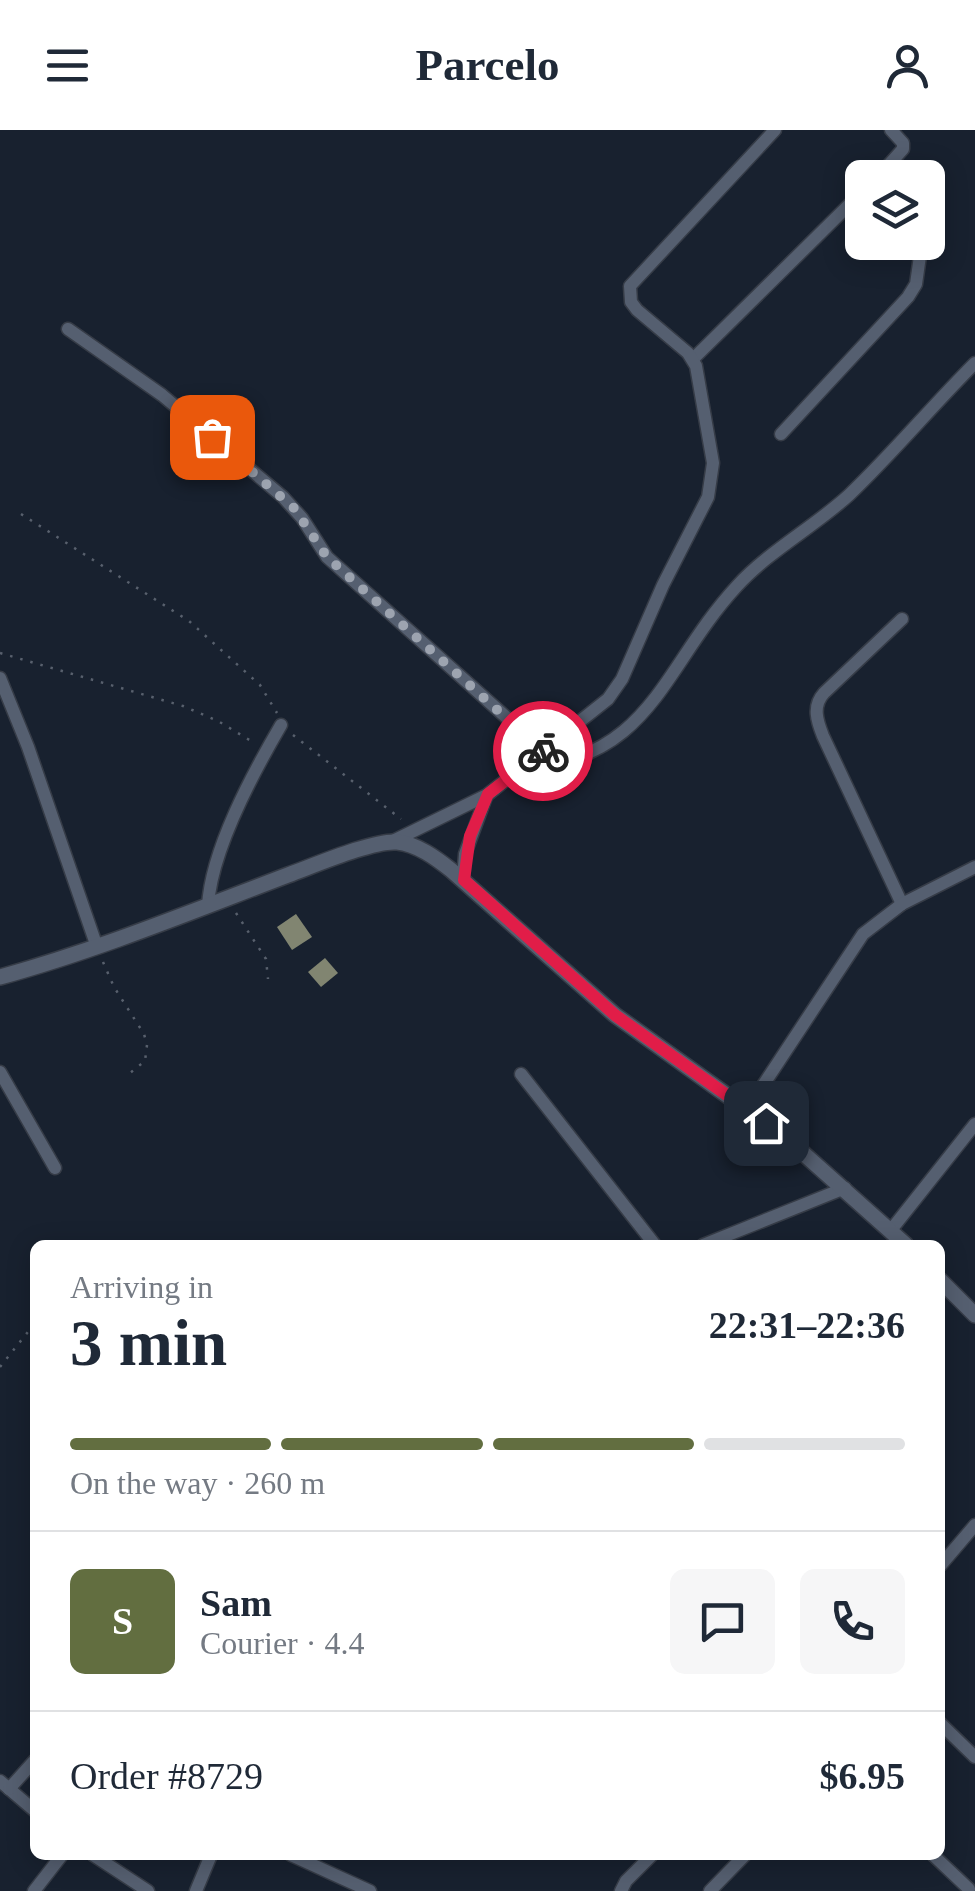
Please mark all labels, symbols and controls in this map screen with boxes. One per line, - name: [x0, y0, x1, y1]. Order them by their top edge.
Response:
- icon: menu: [40, 38, 95, 93]
- icon: person: [880, 38, 935, 93]
- text: Parcelo: [415, 40, 560, 90]
- map controls: [845, 160, 945, 260]
- button: layers: [845, 160, 945, 260]
- pin: [170, 395, 255, 480]
- icon: bag: [185, 410, 240, 465]
- courier: [493, 701, 593, 801]
- icon: bike: [516, 724, 571, 779]
- pin: [724, 1081, 809, 1166]
- icon: home: [739, 1096, 794, 1151]
- text: Arriving in: [70, 1269, 213, 1305]
- text: 22:31–22:36: [709, 1304, 905, 1346]
- text: 3 min: [70, 1307, 227, 1379]
- text: On the way · 260 m: [70, 1465, 325, 1501]
- button: chat: [670, 1569, 775, 1674]
- button: phone: [800, 1569, 905, 1674]
- text: Sam: [200, 1582, 272, 1624]
- text: S: [112, 1600, 133, 1642]
- text: Courier · 4.4: [200, 1625, 364, 1661]
- text: Order #8729: [70, 1755, 263, 1797]
- text: $6.95: [820, 1755, 905, 1797]

